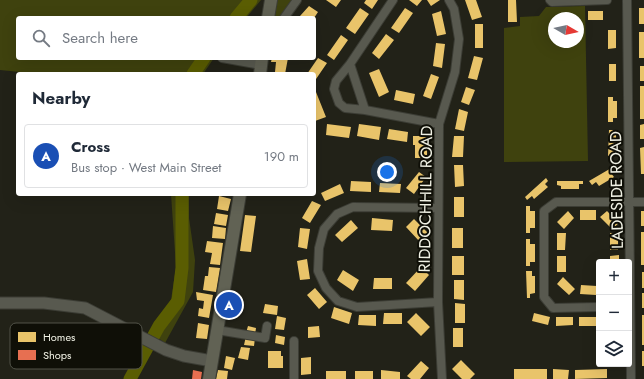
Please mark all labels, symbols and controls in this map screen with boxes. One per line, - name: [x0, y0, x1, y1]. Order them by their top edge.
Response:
- north arrow: [548, 12, 584, 48]
- search box: [16, 16, 316, 60]
- icon: search: [30, 27, 52, 49]
- text: Search here: [62, 27, 138, 49]
- text: Nearby: [32, 86, 90, 110]
- street label: RIDDOCHHILL ROAD: [413, 125, 438, 273]
- street label: LADESIDE ROAD: [604, 131, 629, 249]
- text: Cross: [71, 136, 110, 158]
- text: A: [41, 147, 51, 166]
- text: 190 m: [264, 147, 299, 166]
- text: Bus stop · West Main Street: [71, 158, 221, 177]
- your location: [377, 162, 397, 182]
- map controls: [596, 259, 632, 367]
- button: +: [596, 259, 632, 295]
- pin: A: [216, 290, 242, 320]
- button: −: [596, 295, 632, 331]
- legend: [10, 323, 142, 369]
- text: Homes: [43, 329, 76, 345]
- button: layers: [596, 331, 632, 367]
- text: Shops: [43, 347, 72, 363]

